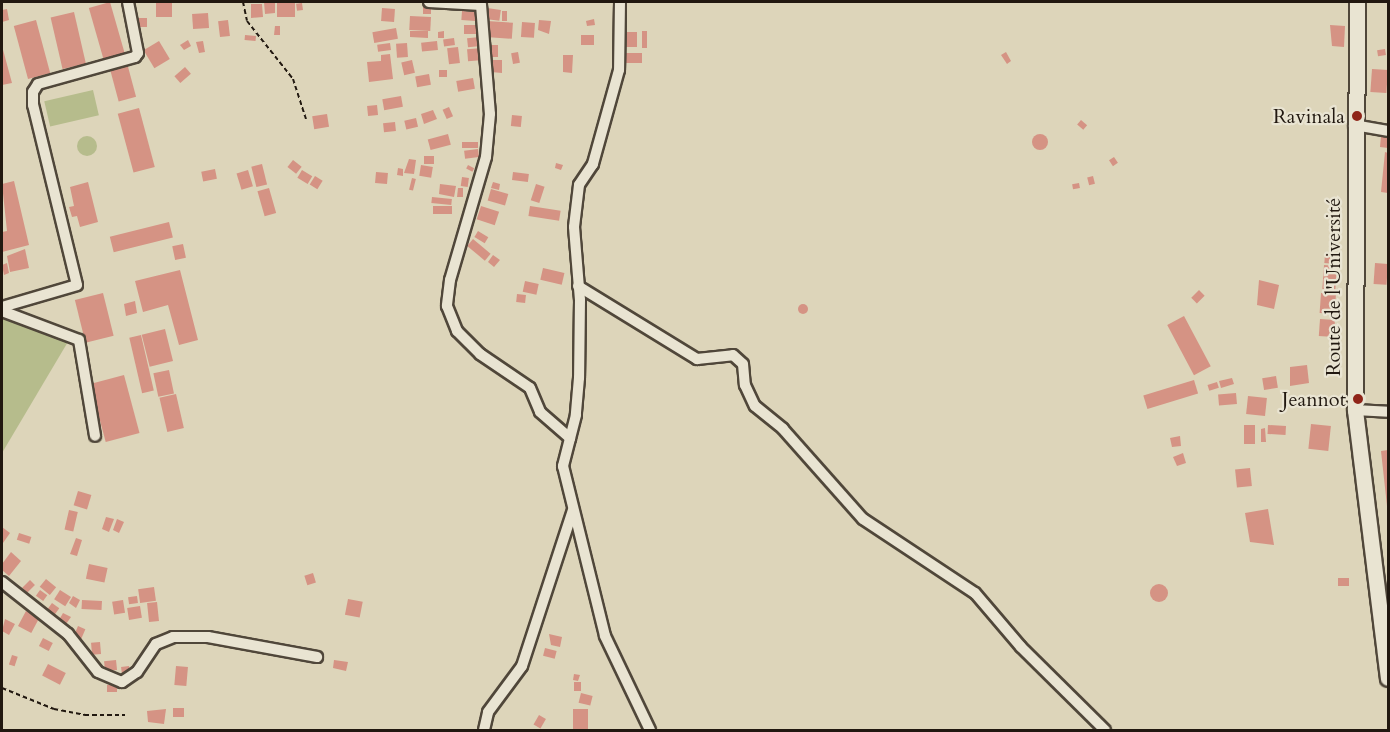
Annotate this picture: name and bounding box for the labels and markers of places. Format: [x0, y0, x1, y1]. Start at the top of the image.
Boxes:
place label: Ravinala [1273, 104, 1345, 128]
marker: Ravinala [1350, 109, 1364, 123]
place label: Jeannot [1282, 387, 1346, 411]
marker: Jeannot [1351, 392, 1365, 406]

